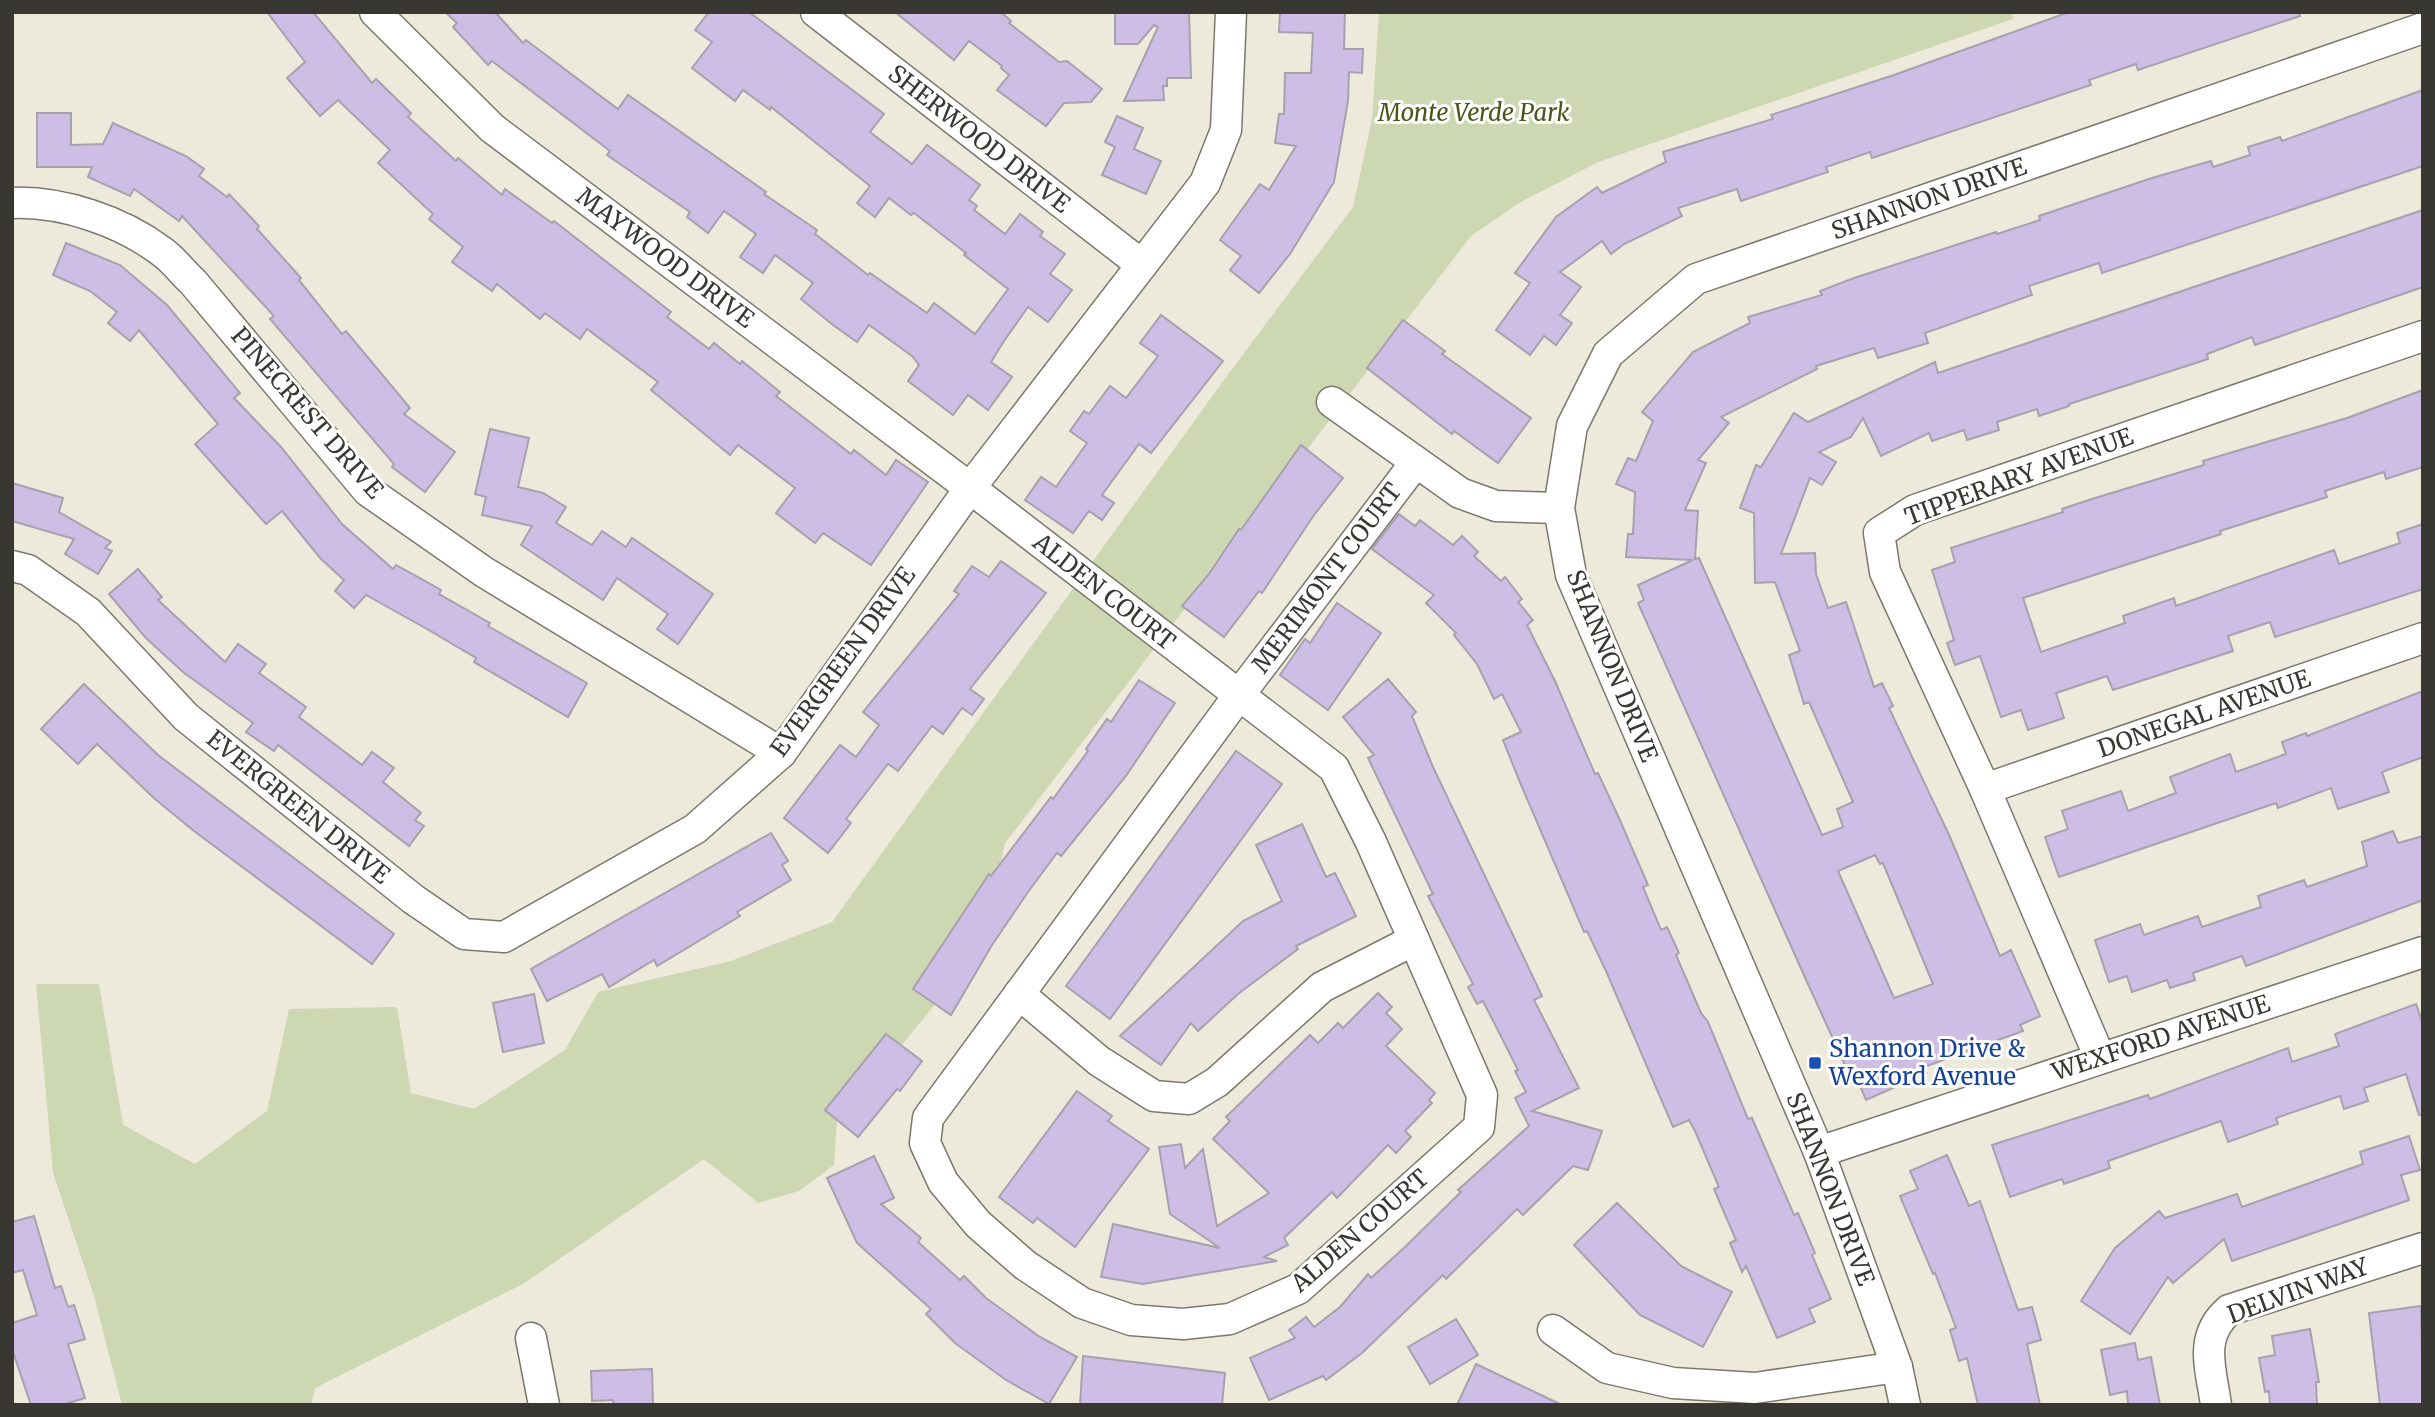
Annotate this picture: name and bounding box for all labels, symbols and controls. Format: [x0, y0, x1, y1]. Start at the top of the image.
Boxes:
street label: SHERWOOD DRIVE [882, 58, 1077, 220]
park label: Monte Verde Park [1377, 97, 1570, 128]
street label: SHANNON DRIVE [1827, 150, 2031, 246]
street label: MAYWOOD DRIVE [570, 181, 761, 335]
street label: PINECREST DRIVE [224, 321, 391, 505]
street label: TIPPERARY AVENUE [1900, 421, 2138, 532]
street label: MERIMONT COURT [1245, 476, 1408, 679]
street label: ALDEN COURT [1026, 526, 1182, 657]
street label: EVERGREEN DRIVE [763, 560, 922, 763]
street label: SHANNON DRIVE [1560, 565, 1665, 767]
street label: DONEGAL AVENUE [2093, 662, 2315, 764]
street label: EVERGREEN DRIVE [200, 723, 397, 891]
street label: WEXFORD AVENUE [2047, 987, 2274, 1088]
place label: Shannon Drive & Wexford Avenue [1828, 1033, 2025, 1092]
marker: Shannon Drive & Wexford Avenue [1807, 1055, 1823, 1071]
street label: SHANNON DRIVE [1779, 1088, 1882, 1290]
street label: ALDEN COURT [1284, 1162, 1435, 1300]
street label: DELVIN WAY [2223, 1250, 2373, 1330]

